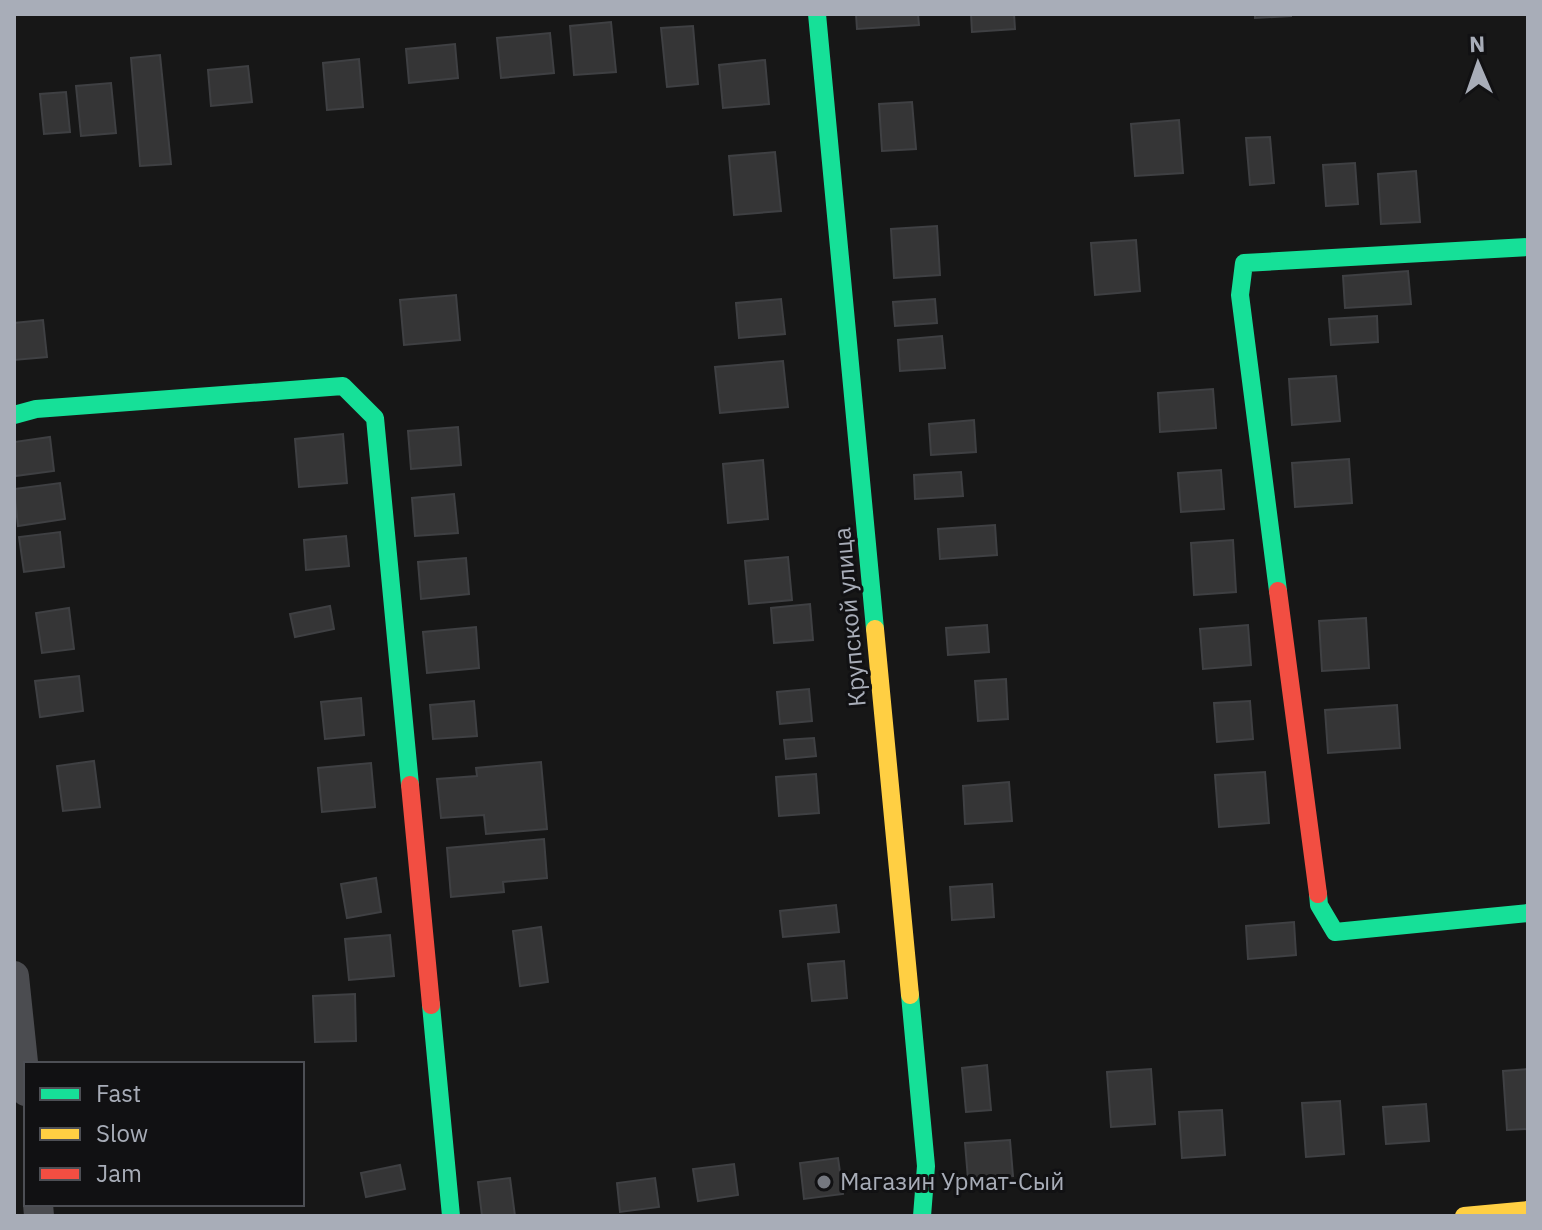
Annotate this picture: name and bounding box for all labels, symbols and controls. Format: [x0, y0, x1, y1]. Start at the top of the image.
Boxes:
north arrow [1438, 24, 1518, 104]
text: N [1469, 29, 1486, 58]
street label: Крупской улица [825, 526, 873, 708]
legend [24, 1062, 304, 1206]
text: Fast [96, 1077, 141, 1109]
text: Slow [96, 1117, 148, 1149]
text: Jam [96, 1157, 142, 1189]
place label: Магазин Урмат-Сый [840, 1165, 1064, 1197]
marker: Магазин Урмат-Сый [815, 1173, 833, 1191]

